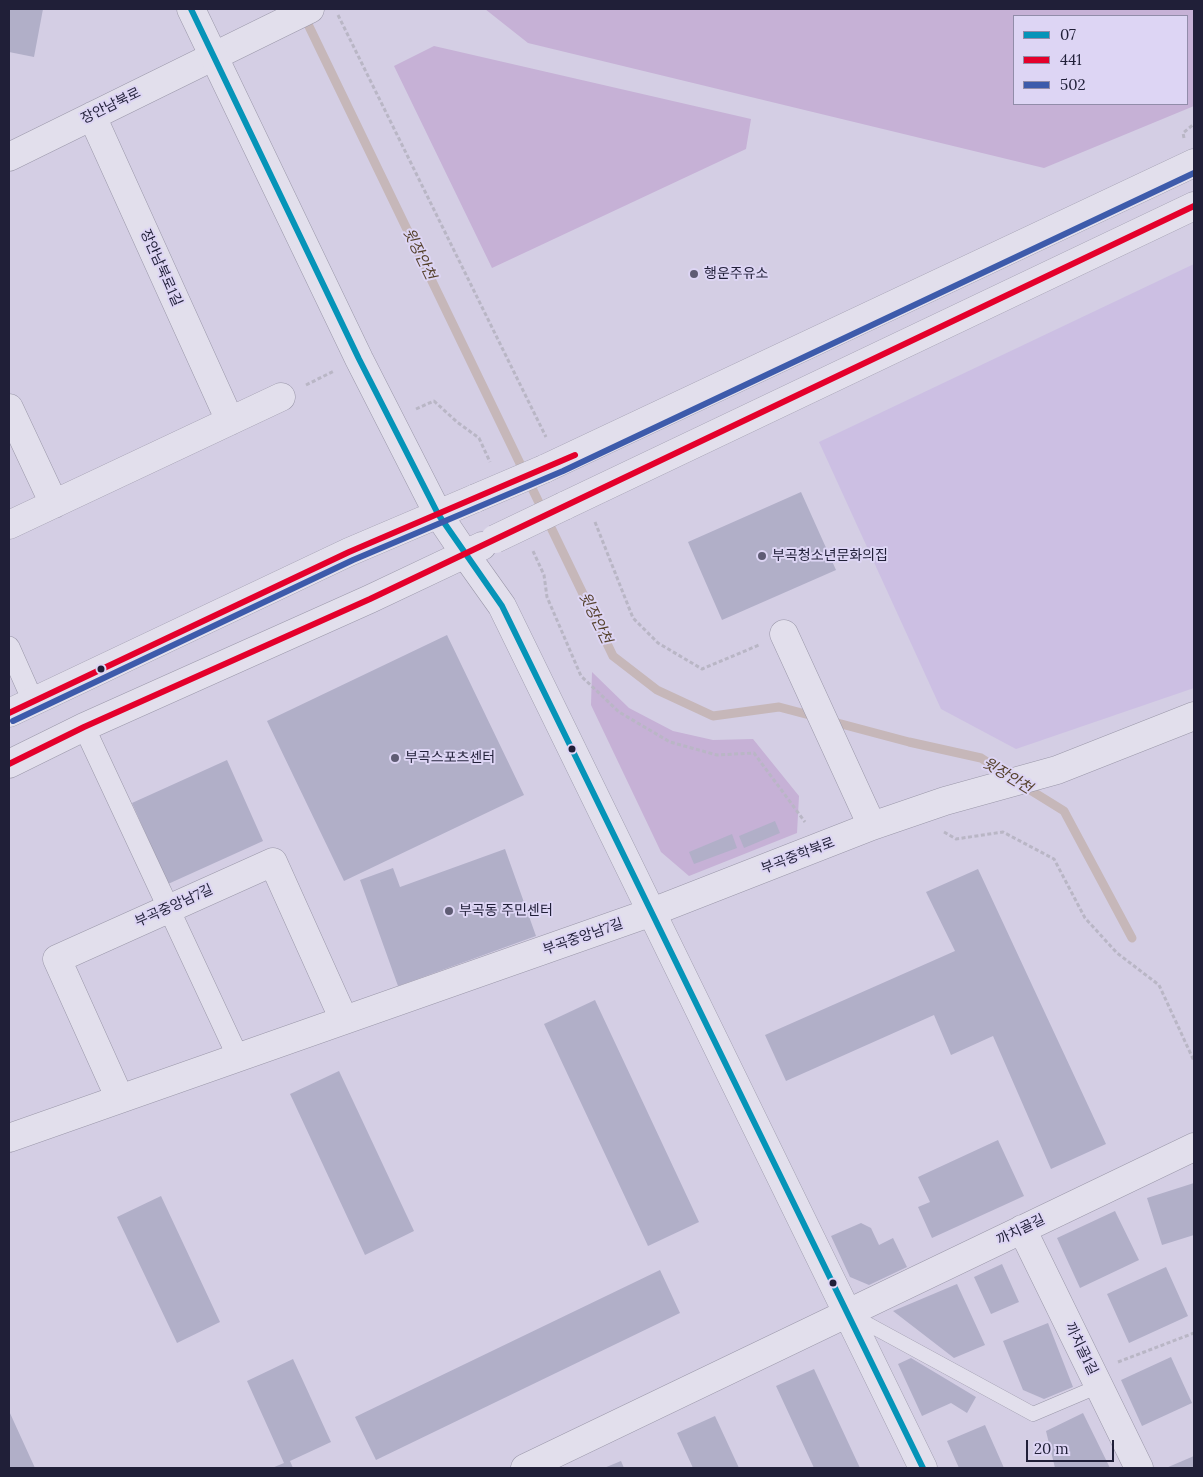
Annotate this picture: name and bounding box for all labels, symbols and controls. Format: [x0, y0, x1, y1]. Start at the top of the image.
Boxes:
legend [1013, 15, 1188, 105]
text: 07 [1060, 25, 1076, 44]
text: 441 [1060, 50, 1082, 69]
text: 502 [1060, 75, 1085, 94]
street label: 장안남북로 [78, 84, 144, 128]
water label: 윗장안천 [399, 225, 439, 283]
street label: 장안남북로1길 [137, 227, 185, 309]
place label: 행운주유소 [704, 266, 768, 282]
marker: 행운주유소 [688, 268, 700, 280]
place label: 부곡청소년문화의집 [772, 548, 888, 564]
marker: 부곡청소년문화의집 [756, 550, 768, 562]
water label: 윗장안천 [575, 589, 615, 647]
unlabelled marker [96, 664, 106, 674]
unlabelled marker [567, 744, 577, 754]
place label: 부곡스포츠센터 [405, 750, 495, 766]
marker: 부곡스포츠센터 [389, 752, 401, 764]
water label: 윗장안천 [979, 754, 1035, 798]
street label: 부곡중학북로 [759, 834, 837, 878]
street label: 부곡중앙남7길 [132, 881, 216, 931]
place label: 부곡동 주민센터 [459, 903, 553, 919]
marker: 부곡동 주민센터 [443, 905, 455, 917]
street label: 부곡중앙남7길 [541, 915, 625, 959]
street label: 까치골길 [994, 1211, 1048, 1249]
unlabelled marker [828, 1278, 838, 1288]
street label: 까치골1길 [1061, 1320, 1101, 1378]
scale bar [1028, 1430, 1116, 1462]
text: 20 m [1034, 1439, 1069, 1458]

